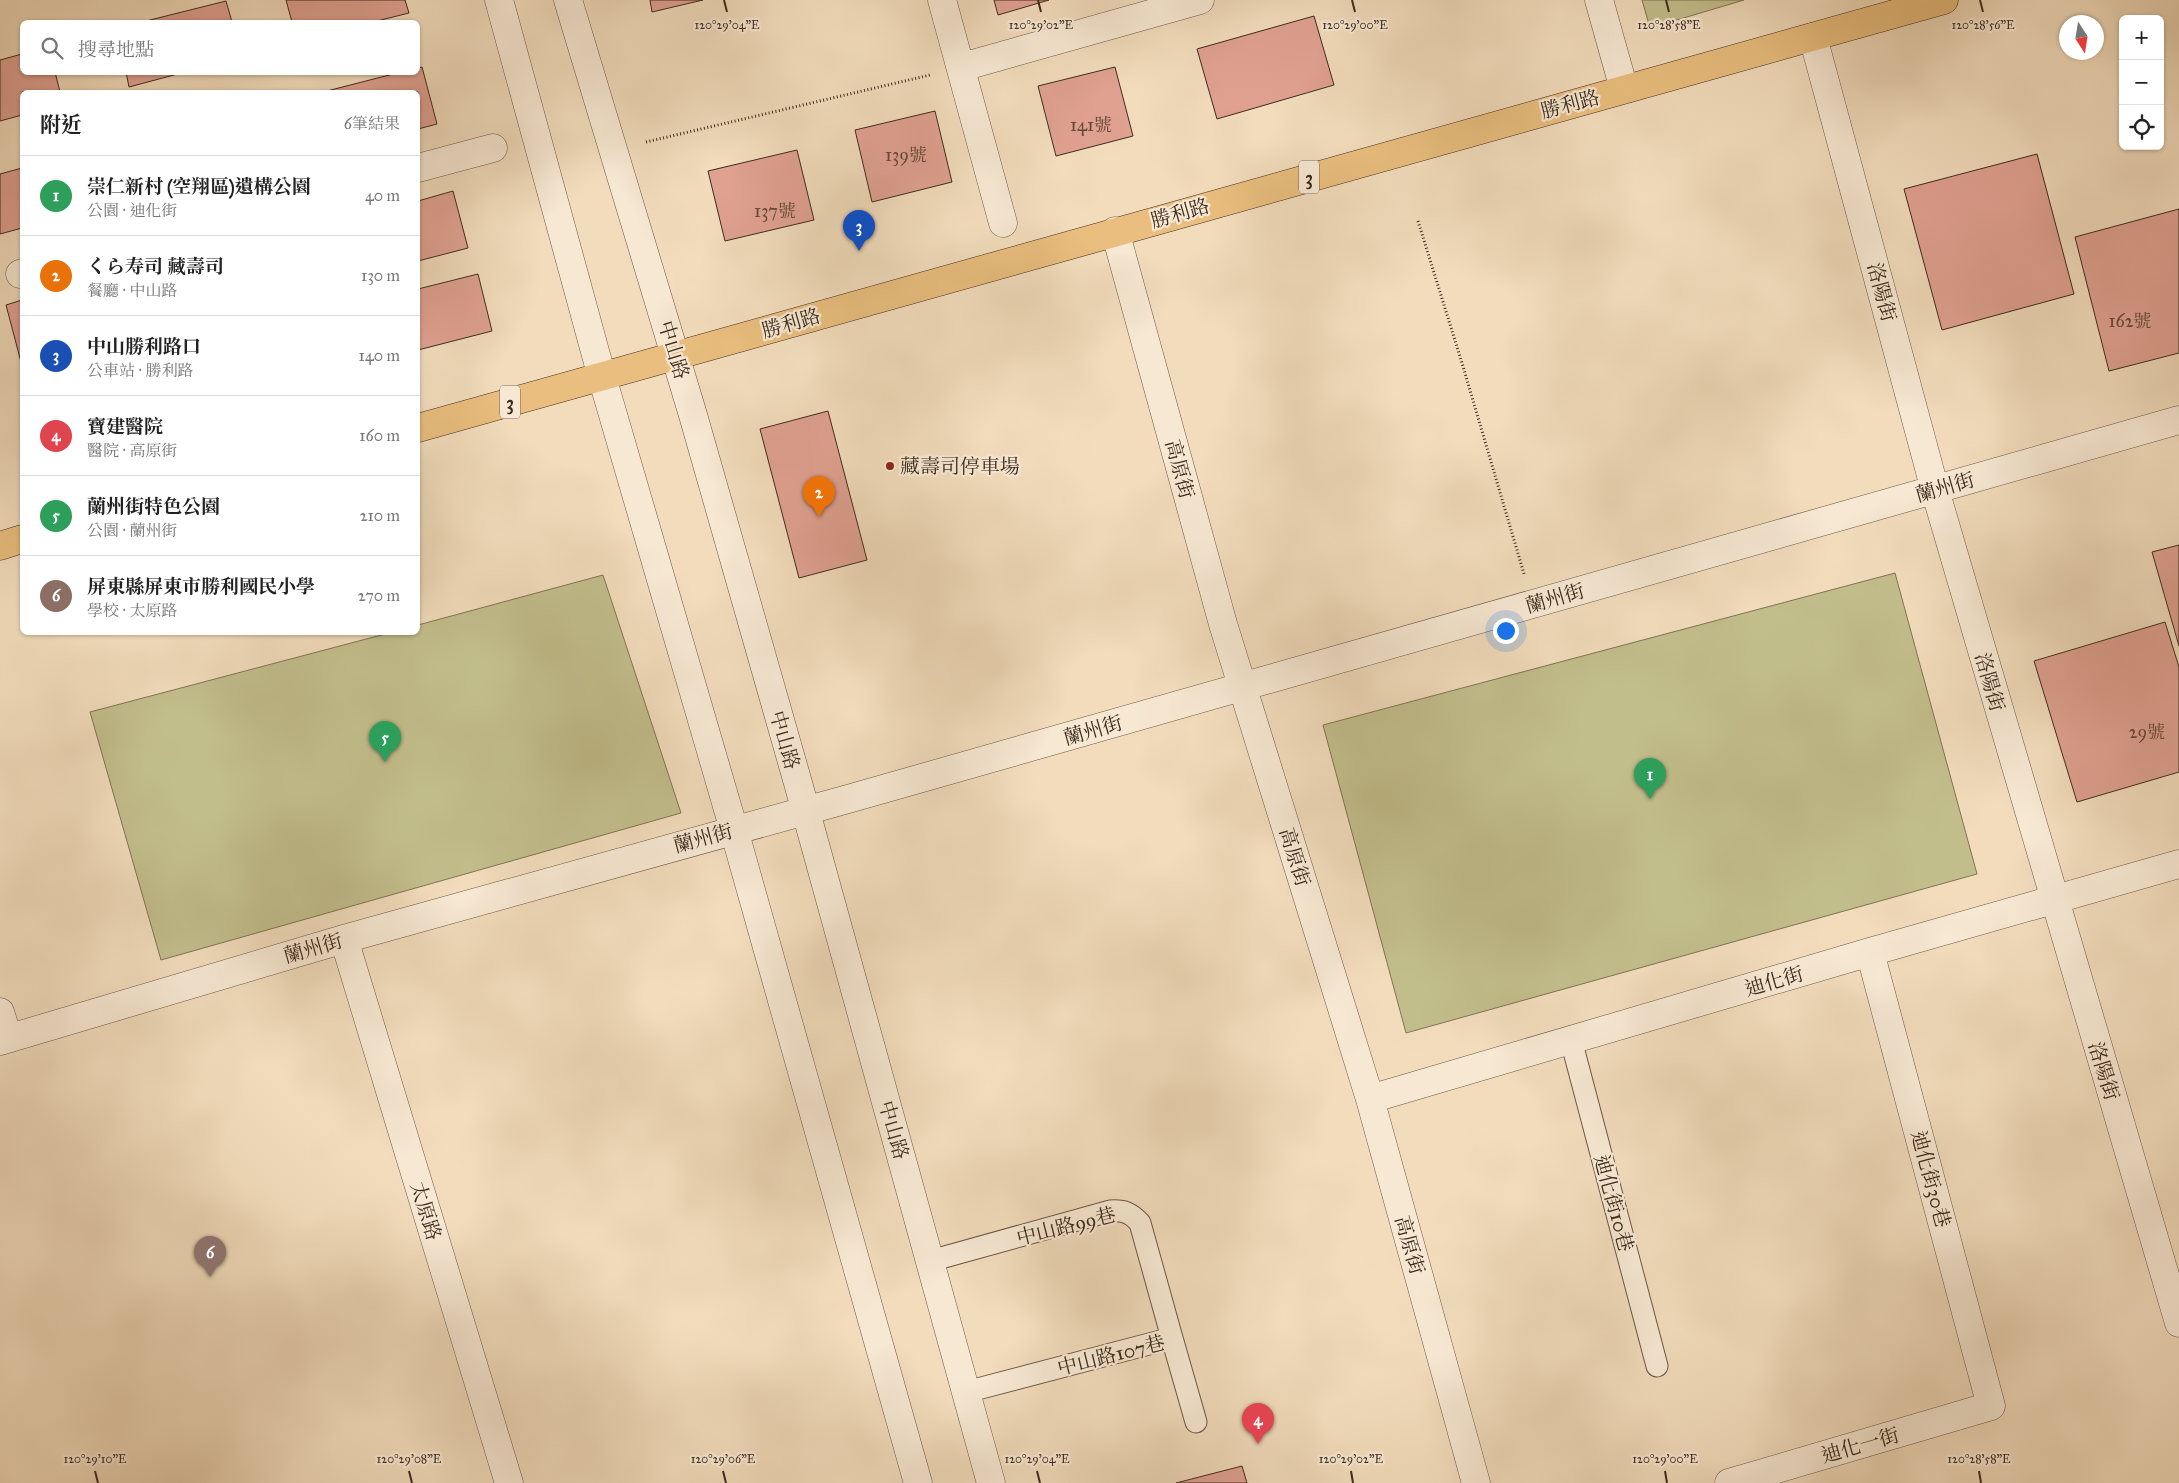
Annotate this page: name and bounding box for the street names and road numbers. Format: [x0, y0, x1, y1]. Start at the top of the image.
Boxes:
street label: 勝利路 [1538, 85, 1602, 123]
road number: 3 [1299, 160, 1319, 193]
street label: 勝利路 [1148, 193, 1212, 233]
street label: 洛陽街 [1863, 260, 1901, 324]
street label: 勝利路 [759, 303, 823, 343]
street label: 中山路 [654, 318, 694, 382]
road number: 3 [500, 386, 520, 418]
street label: 高原街 [1161, 437, 1199, 501]
street label: 蘭州街 [1913, 467, 1977, 507]
street label: 蘭州街 [1523, 578, 1587, 618]
street label: 洛陽街 [1970, 650, 2010, 714]
street label: 中山路 [765, 708, 805, 772]
street label: 蘭州街 [1061, 710, 1125, 750]
street label: 蘭州街 [671, 819, 735, 857]
street label: 高原街 [1275, 825, 1315, 889]
street label: 蘭州街 [281, 928, 345, 968]
street label: 迪化街 [1742, 961, 1806, 1001]
street label: 洛陽街 [2084, 1039, 2124, 1103]
street label: 中山路 [874, 1098, 914, 1162]
street label: 迪化街30巷 [1907, 1128, 1955, 1230]
street label: 迪化街10巷 [1590, 1152, 1638, 1254]
street label: 太原路 [406, 1179, 446, 1243]
street label: 中山路99巷 [1014, 1202, 1118, 1250]
street label: 高原街 [1390, 1213, 1430, 1277]
street label: 中山路107巷 [1055, 1330, 1167, 1380]
street label: 迪化一街 [1818, 1422, 1902, 1468]

